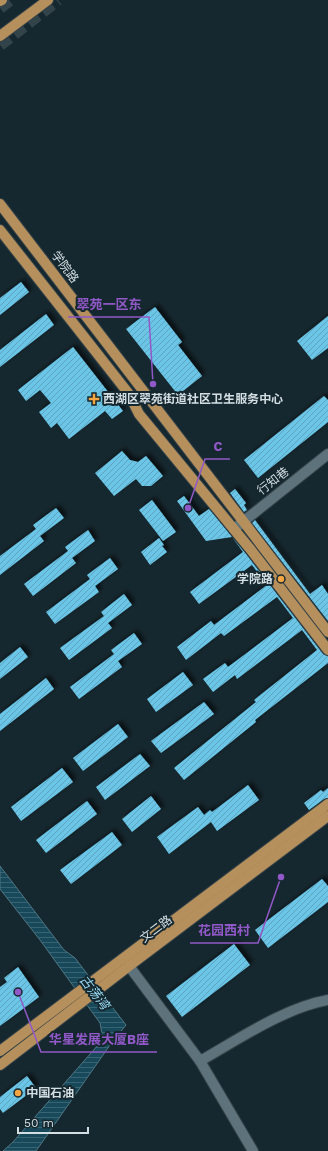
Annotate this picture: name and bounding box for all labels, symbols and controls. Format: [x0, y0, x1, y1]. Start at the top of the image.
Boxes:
street label: 学院路 [49, 248, 81, 286]
callout: 翠苑一区东 [68, 292, 149, 317]
text: 翠苑一区东 [76, 297, 142, 312]
place label: 西湖区翠苑街道社区卫生服务中心 [103, 392, 283, 406]
marker: 西湖区翠苑街道社区卫生服务中心 [88, 393, 100, 405]
callout: C [205, 434, 230, 459]
text: C [214, 439, 223, 454]
street label: 行知巷 [255, 464, 291, 498]
place label: 学院路 [237, 572, 273, 586]
marker: 学院路 [276, 574, 286, 584]
street label: 文二路 [137, 913, 175, 945]
callout: 花园西村 [190, 918, 258, 943]
text: 花园西村 [198, 923, 250, 938]
water label: 古荡湾 [77, 972, 114, 1014]
callout: 华星发展大厦B座 [41, 1027, 157, 1052]
text: 华星发展大厦B座 [49, 1032, 149, 1047]
place label: 中国石油 [26, 1086, 74, 1100]
marker: 中国石油 [13, 1088, 23, 1098]
scale bar [18, 1109, 88, 1135]
text: 50 m [24, 1116, 54, 1130]

